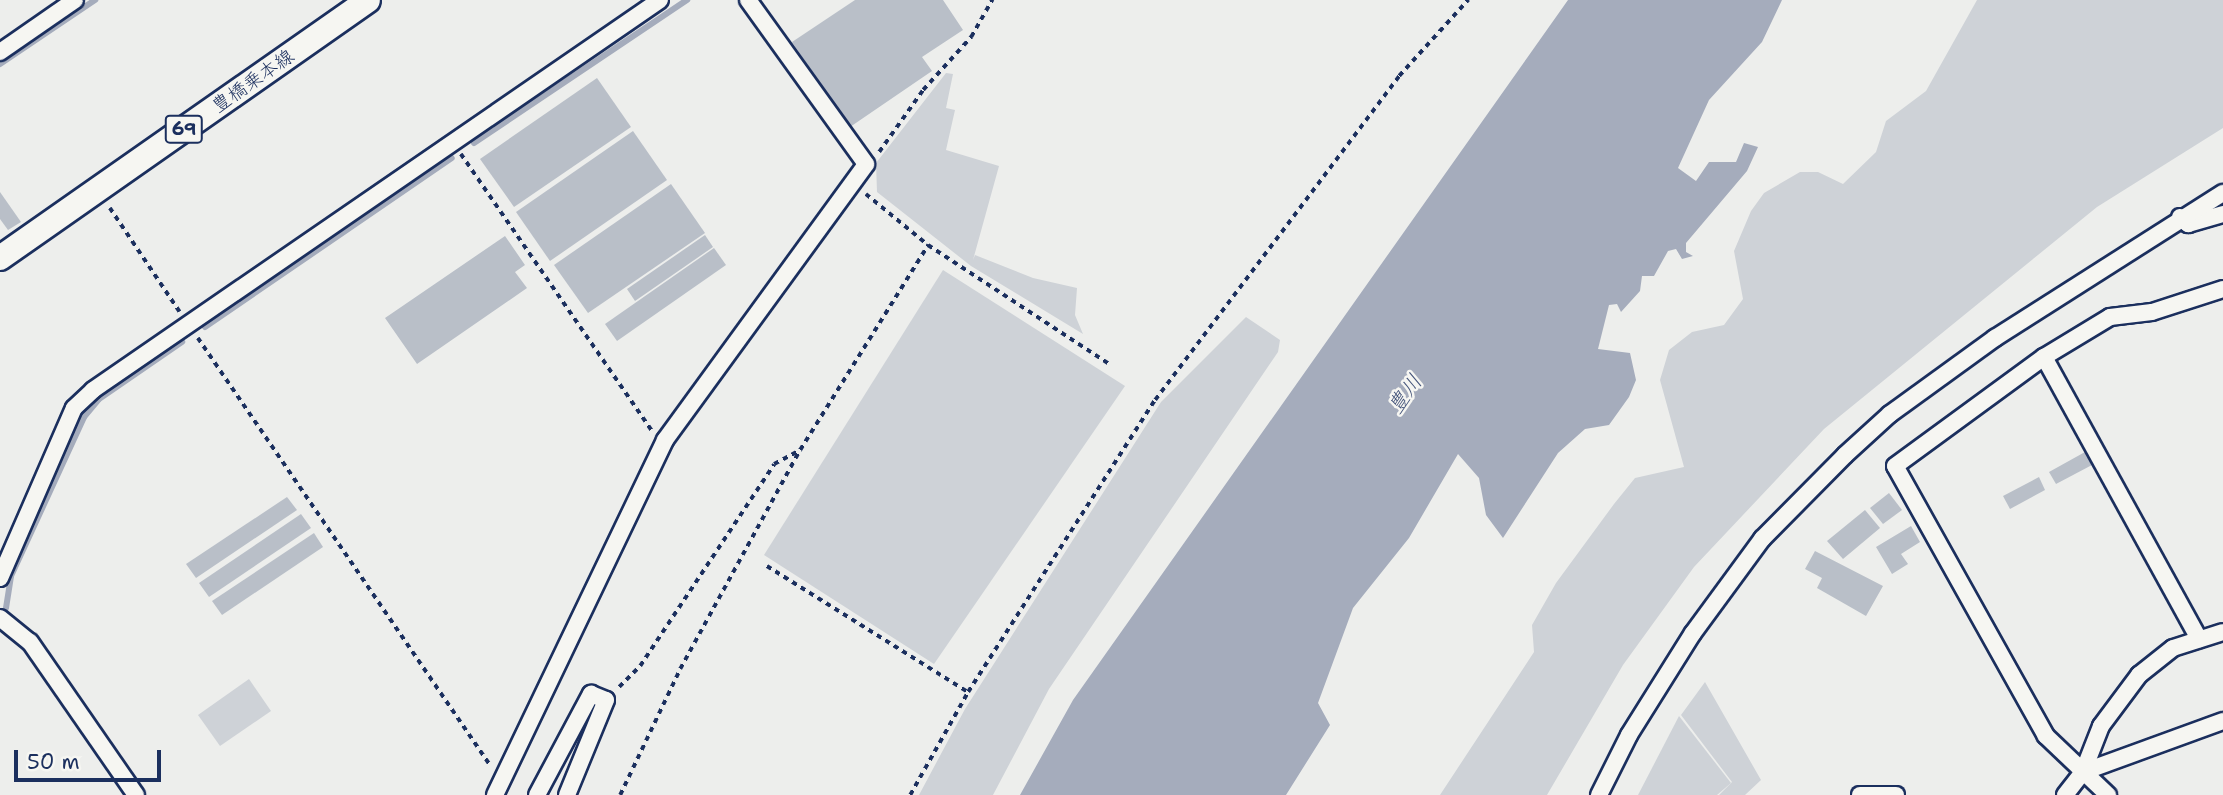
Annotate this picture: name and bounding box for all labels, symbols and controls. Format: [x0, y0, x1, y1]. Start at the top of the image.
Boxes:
street label: 豊橋乗本線 [208, 44, 298, 118]
road number: 69 [165, 114, 203, 144]
water label: 豊川 [1382, 370, 1428, 418]
scale bar [18, 736, 164, 780]
text: 50 m [27, 748, 80, 776]

